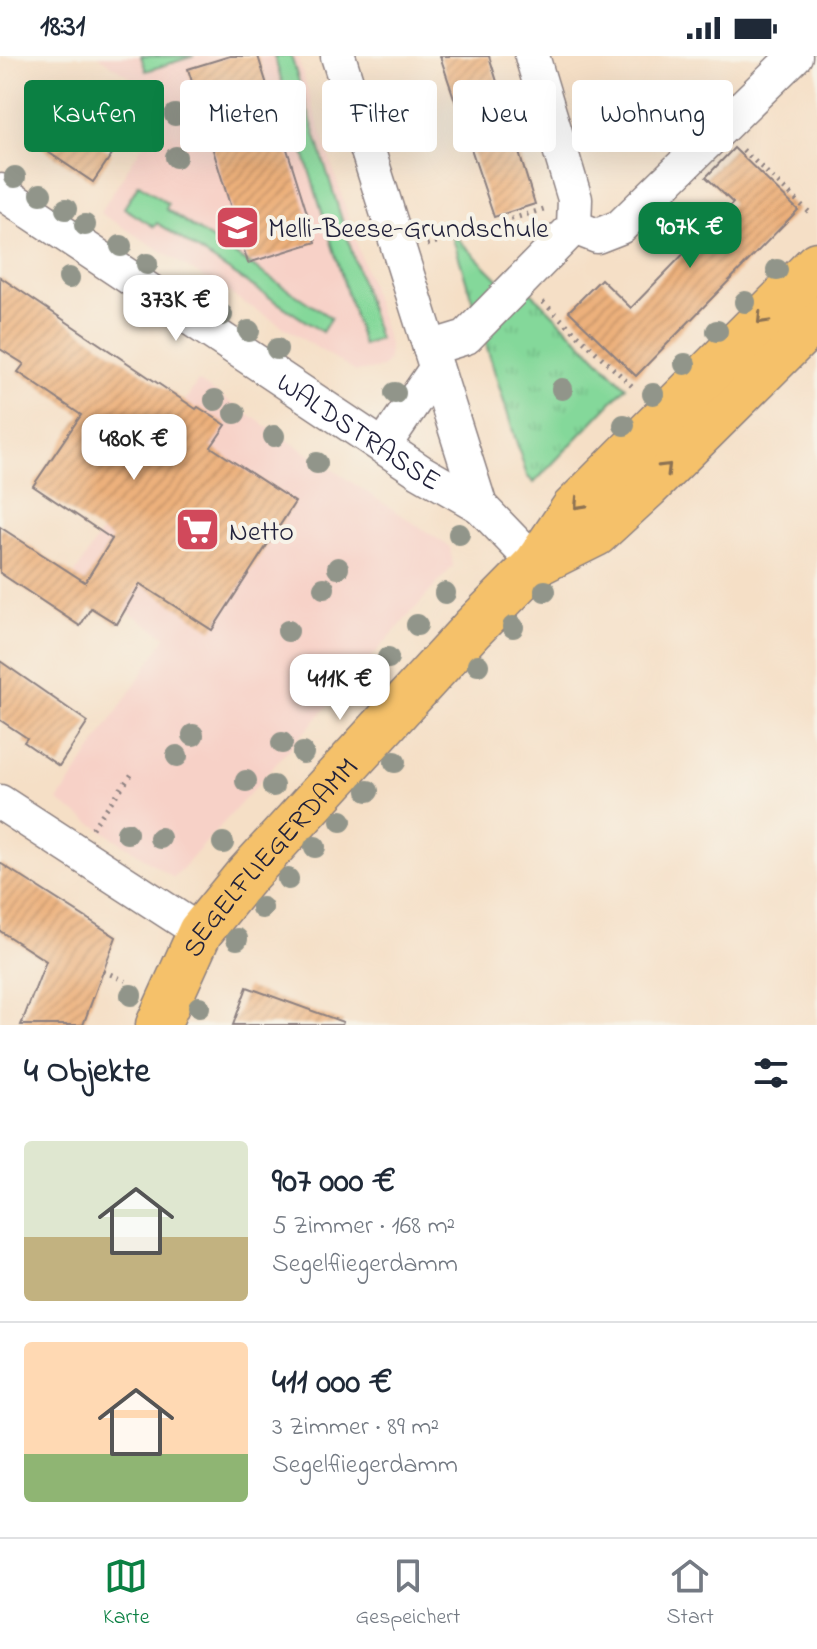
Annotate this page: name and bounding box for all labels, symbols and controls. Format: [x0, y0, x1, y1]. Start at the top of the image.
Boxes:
text: 18:31 [40, 6, 85, 50]
chip: Kaufen [24, 80, 164, 152]
chip: Mieten [180, 80, 306, 152]
chip: Filter [322, 80, 437, 152]
chip: Neu [453, 80, 556, 152]
chip: Wohnung [572, 80, 733, 152]
pin: 907K € [625, 202, 755, 270]
school or university icon: Melli-Beese-Grundschule [213, 203, 261, 251]
text: 907K € [656, 209, 724, 247]
place label: Melli-Beese-Grundschule [268, 210, 549, 251]
pin: 373K € [111, 275, 241, 343]
text: 373K € [141, 282, 211, 320]
one-way arrow [757, 310, 772, 324]
street label: WALDSTRASSE [267, 364, 447, 503]
pin: 480K € [69, 414, 199, 482]
text: 480K € [100, 421, 168, 459]
one-way arrow [656, 463, 671, 478]
one-way arrow [574, 495, 589, 509]
supermarket icon: Netto [174, 506, 222, 554]
place label: Netto [229, 513, 294, 554]
pin: 411K € [275, 654, 405, 722]
text: 411K € [308, 661, 372, 699]
street label: SEGELFLIEGERDAMM [174, 749, 369, 965]
text: 4 Objekte [24, 1048, 150, 1098]
icon: filters [749, 1051, 793, 1095]
text: 907 000 € [272, 1158, 396, 1208]
icon: home [88, 1173, 184, 1269]
text: 5 Zimmer · 168 m² [272, 1208, 455, 1246]
text: Segelfliegerdamm [272, 1246, 458, 1284]
text: 411 000 € [272, 1359, 392, 1409]
icon: home [88, 1374, 184, 1470]
text: 3 Zimmer · 89 m² [272, 1409, 439, 1447]
text: Segelfliegerdamm [272, 1447, 458, 1485]
tab: Karte [103, 1554, 150, 1634]
tab: Gespeichert [356, 1554, 460, 1634]
tab: Start [666, 1554, 714, 1634]

